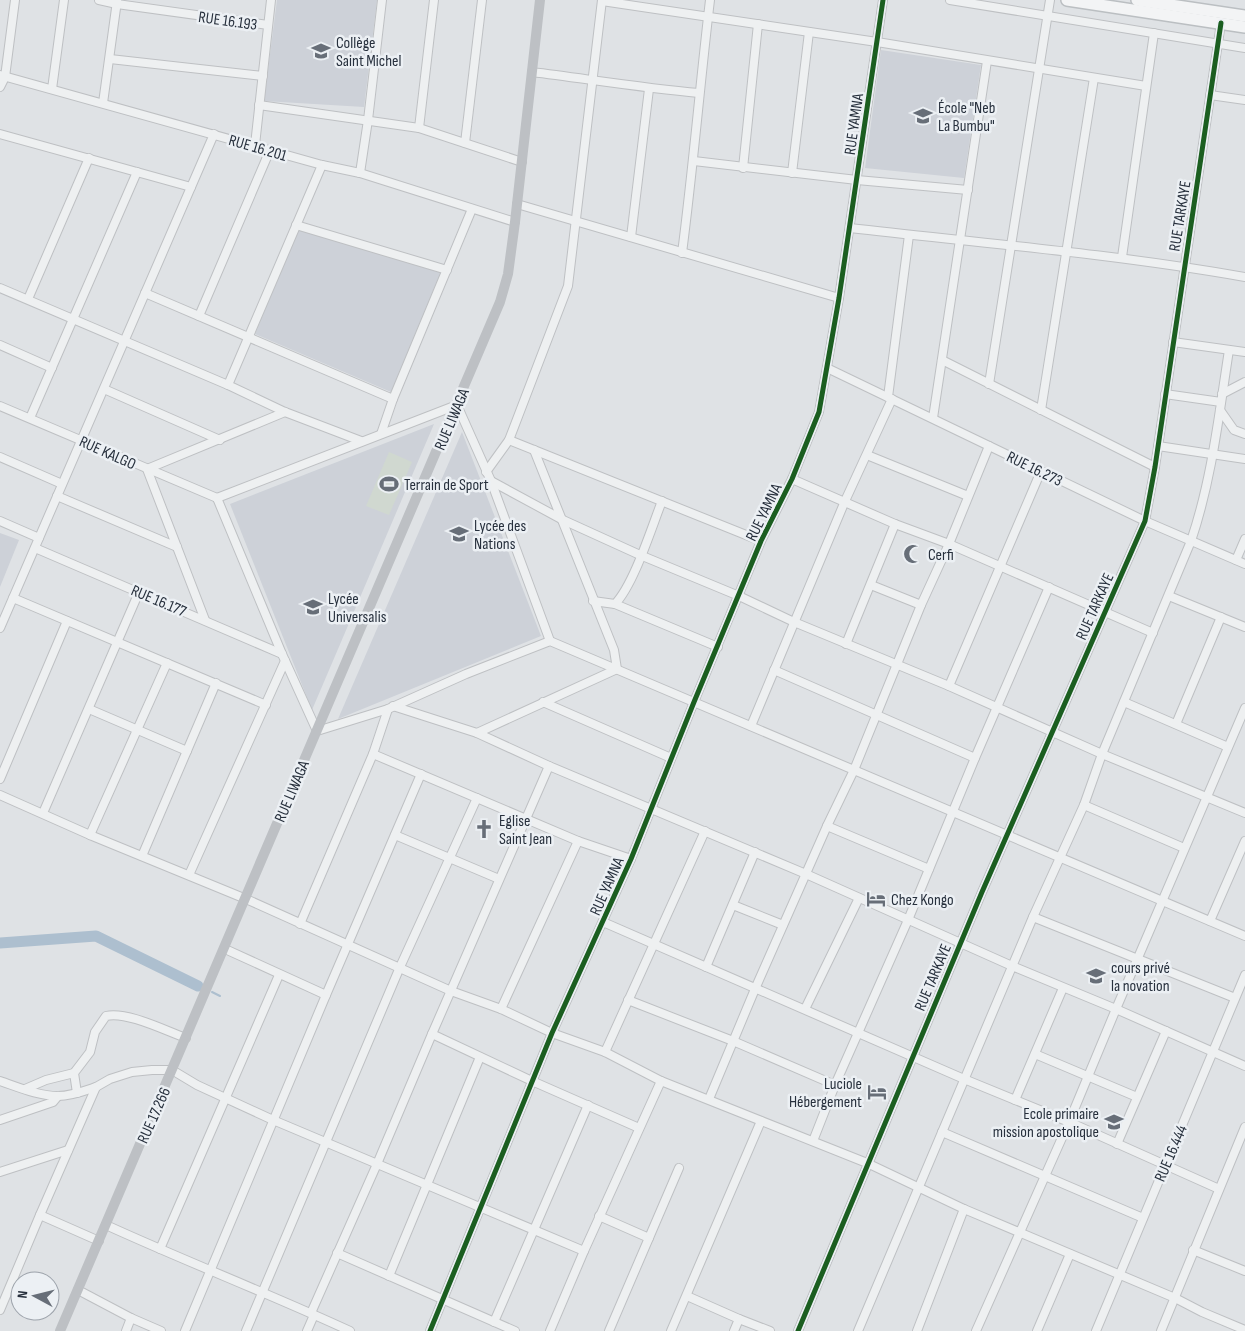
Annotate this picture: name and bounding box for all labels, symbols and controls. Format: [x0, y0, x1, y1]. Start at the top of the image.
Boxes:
street label: RUE 16.193 [197, 8, 258, 35]
place label: Collège Saint Michel [336, 34, 402, 71]
school or university icon: Collège Saint Michel [310, 40, 332, 62]
street label: RUE YAMNA [841, 92, 868, 156]
place label: École "Neb La Bumbu" [938, 99, 995, 136]
school or university icon: École "Neb La Bumbu" [912, 105, 934, 127]
street label: RUE 16.201 [226, 131, 289, 166]
street label: RUE TARKAYE [1166, 180, 1195, 253]
street label: RUE LIWAGA [431, 386, 474, 453]
street label: RUE KALGO [76, 432, 139, 474]
street label: RUE 16.273 [1003, 448, 1065, 491]
sports icon: Terrain de Sport [378, 473, 400, 495]
place label: Terrain de Sport [404, 476, 489, 495]
street label: RUE YAMNA [742, 481, 786, 545]
place label: Lycée des Nations [474, 517, 526, 554]
school or university icon: Lycée des Nations [448, 523, 470, 545]
mosque icon: Cerfi [902, 543, 924, 565]
place label: Cerfi [928, 546, 954, 565]
street label: RUE TARKAYE [1072, 570, 1119, 643]
street label: RUE 16.177 [128, 581, 189, 622]
place label: Lycée Universalis [328, 590, 387, 627]
school or university icon: Lycée Universalis [302, 596, 324, 618]
street label: RUE LIWAGA [271, 758, 314, 825]
place label: Eglise Saint Jean [499, 812, 552, 849]
church icon: Eglise Saint Jean [473, 818, 495, 840]
street label: RUE YAMNA [586, 854, 629, 919]
hotel icon: Chez Kongo [865, 888, 887, 910]
place label: Chez Kongo [891, 891, 954, 910]
street label: RUE TARKAYE [911, 941, 956, 1014]
place label: cours privé la novation [1111, 959, 1170, 996]
school or university icon: cours privé la novation [1085, 965, 1107, 987]
place label: Luciole Hébergement [789, 1075, 862, 1112]
hotel icon: Luciole Hébergement [866, 1081, 888, 1103]
street label: RUE 17.266 [134, 1085, 175, 1146]
place label: Ecole primaire mission apostolique [993, 1105, 1099, 1142]
school or university icon: Ecole primaire mission apostolique [1103, 1111, 1125, 1133]
street label: RUE 16.444 [1151, 1122, 1192, 1185]
north arrow [10, 1271, 60, 1321]
text: N [14, 1290, 31, 1299]

